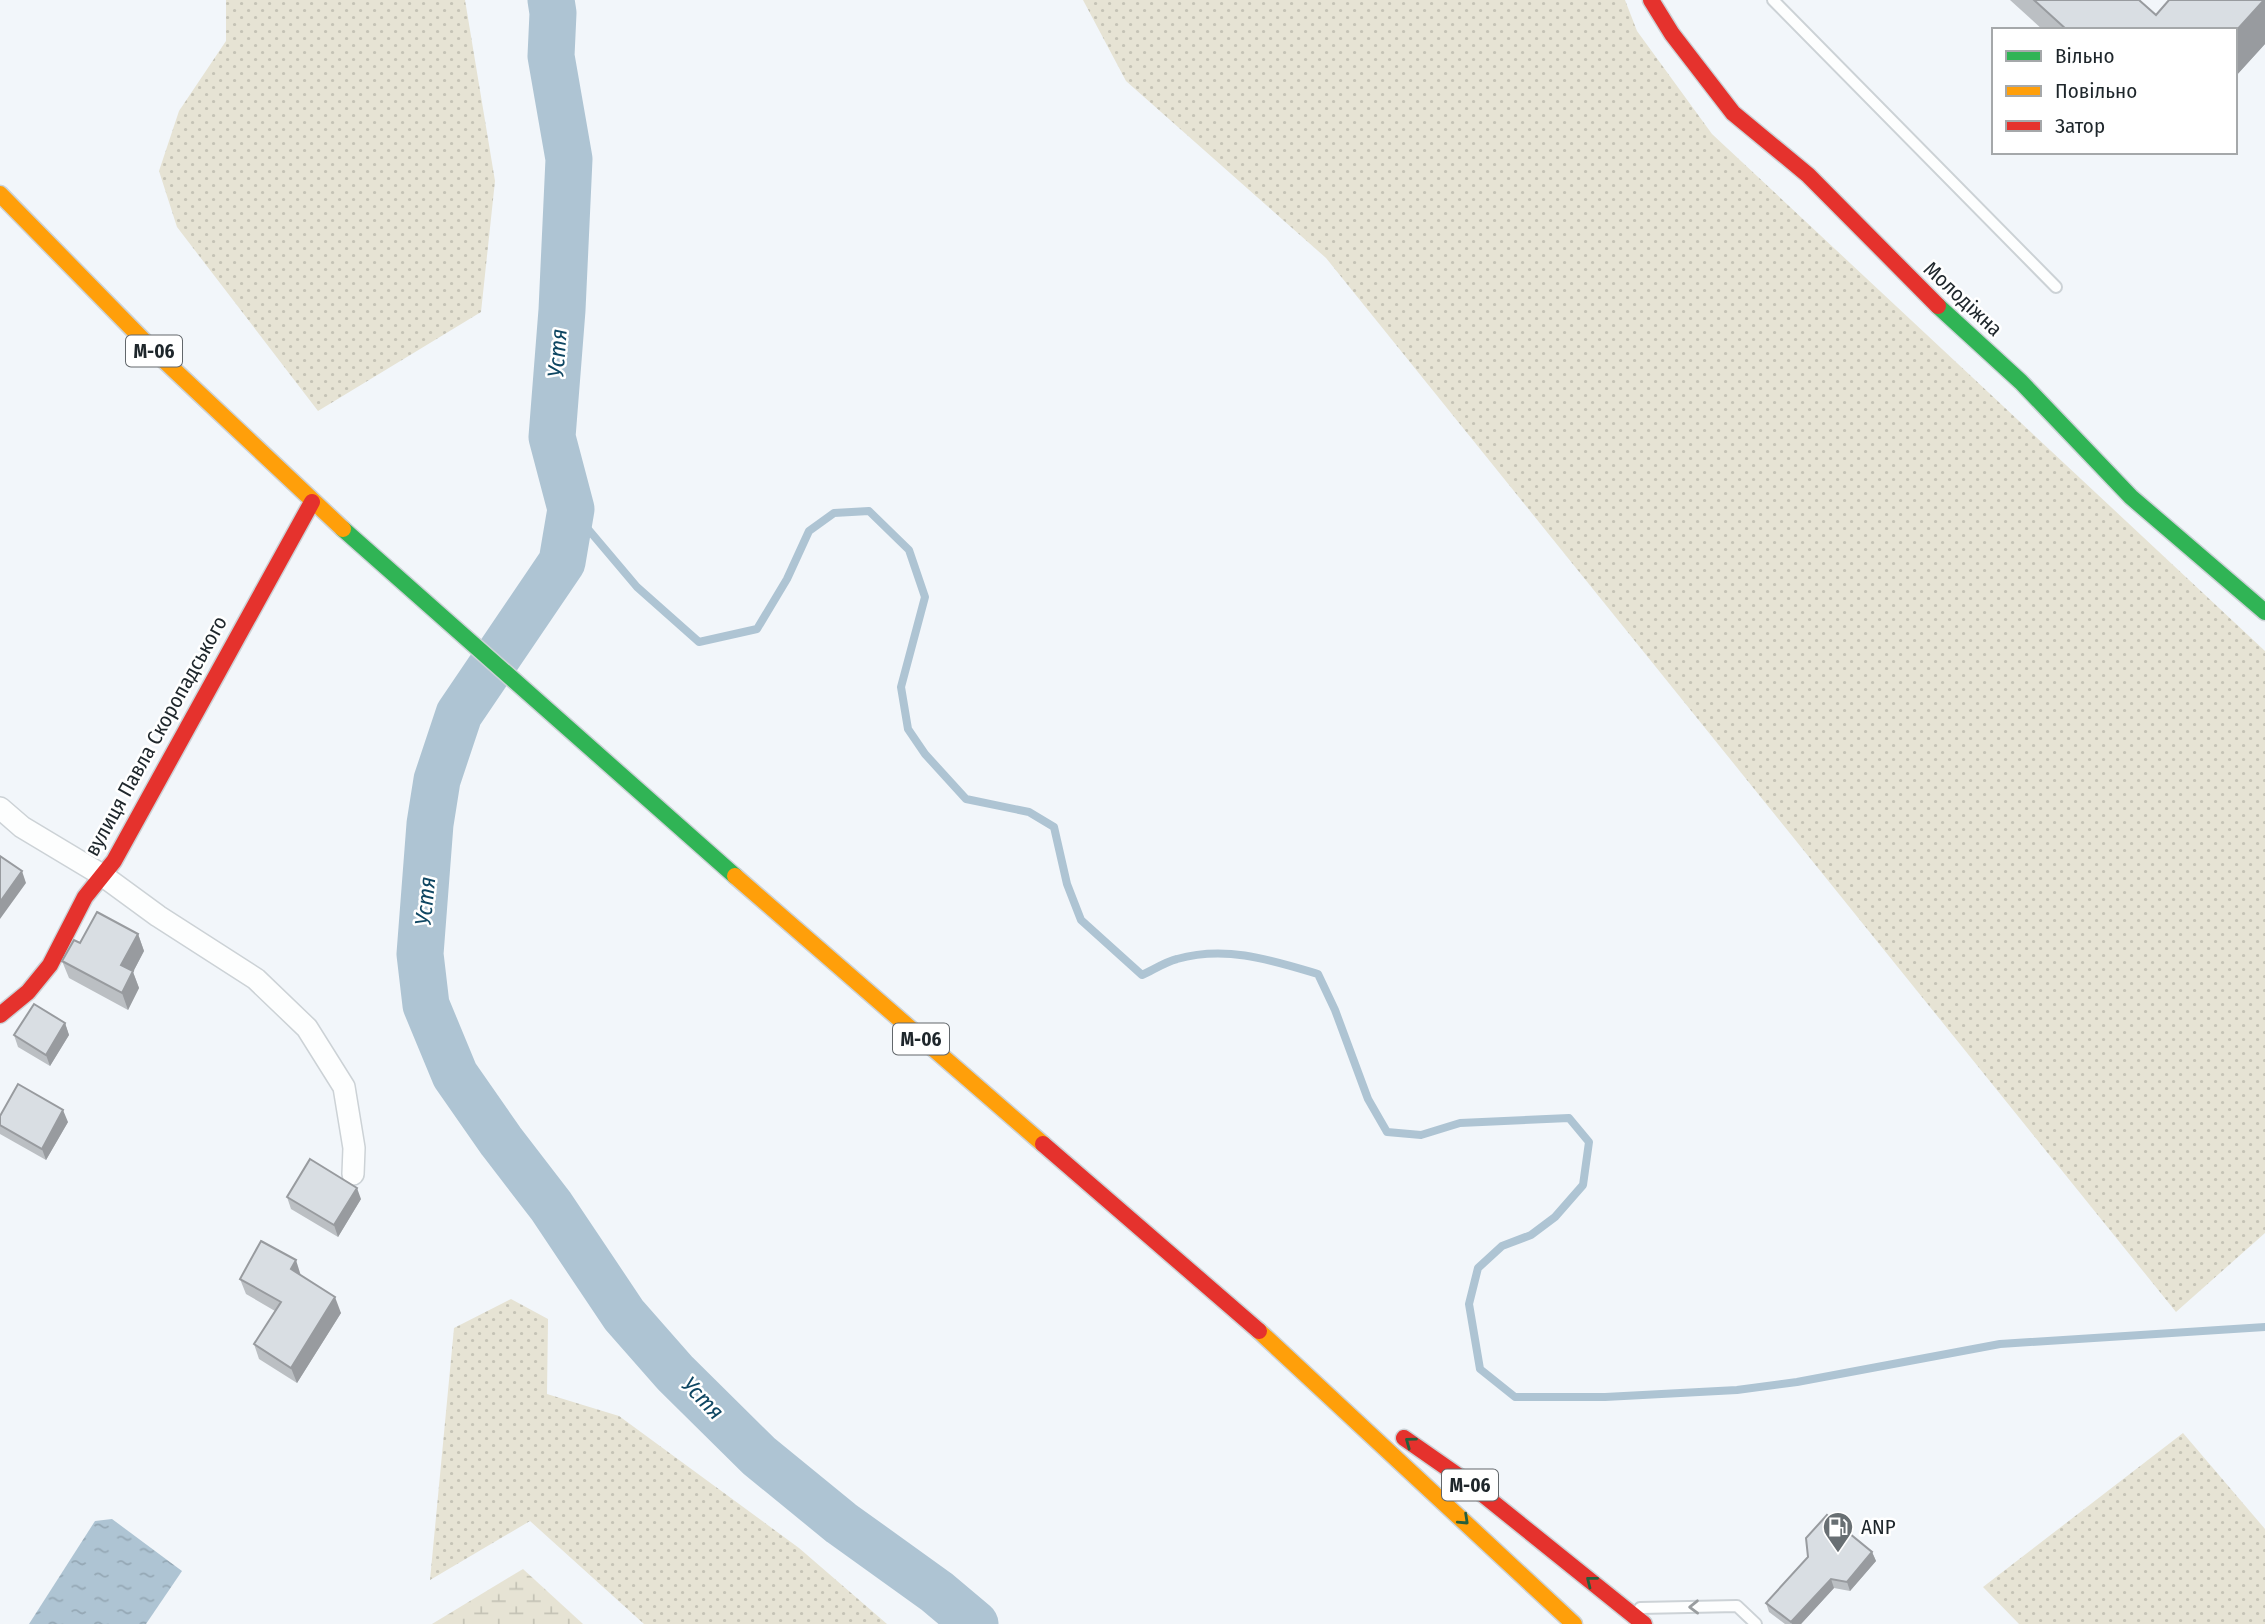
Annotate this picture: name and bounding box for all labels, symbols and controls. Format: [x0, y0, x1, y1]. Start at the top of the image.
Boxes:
legend [1992, 28, 2237, 154]
text: Вільно [2055, 43, 2115, 69]
text: Повільно [2055, 78, 2137, 104]
text: Затор [2055, 113, 2105, 139]
street label: Молодіжна [1918, 256, 2008, 342]
water label: Устя [541, 328, 573, 378]
road number: М-06 [126, 336, 182, 366]
street label: вулиця Павла Скоропадського [79, 611, 233, 861]
water label: Устя [409, 875, 441, 927]
road number: М-06 [893, 1023, 949, 1054]
water label: Устя [676, 1371, 730, 1425]
one-way arrow [1405, 1438, 1418, 1450]
road number: М-06 [1442, 1470, 1498, 1500]
fuel station icon: ANP [1821, 1510, 1855, 1554]
one-way arrow [1456, 1512, 1469, 1525]
place label: ANP [1861, 1514, 1896, 1540]
one-way arrow [1586, 1576, 1599, 1589]
one-way arrow [1689, 1599, 1699, 1615]

